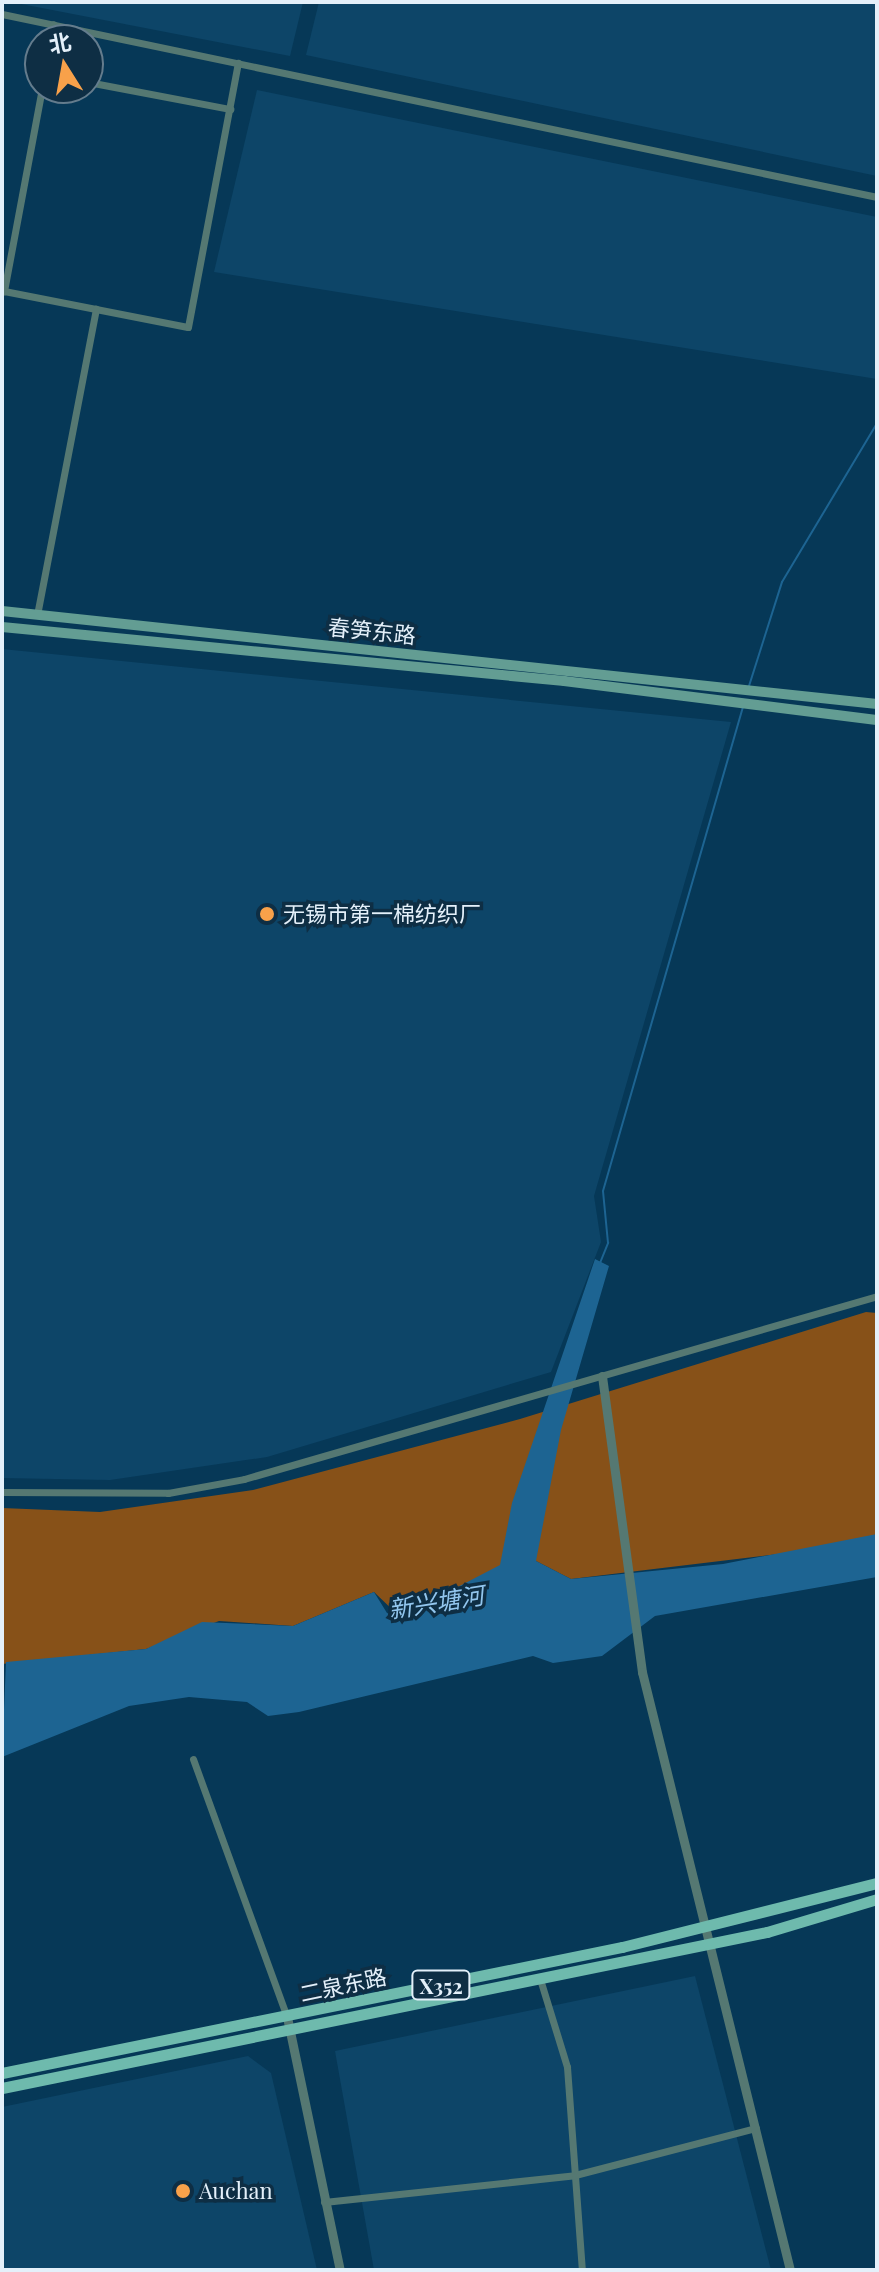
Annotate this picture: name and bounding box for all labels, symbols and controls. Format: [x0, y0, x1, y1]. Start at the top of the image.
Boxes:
north arrow [24, 24, 104, 104]
text: 北 [46, 26, 73, 59]
street label: 春笋东路 [327, 613, 417, 649]
place label: 无锡市第一棉纺织厂 [283, 901, 481, 927]
marker: 无锡市第一棉纺织厂 [258, 905, 276, 923]
water label: 新兴塘河 [386, 1580, 486, 1624]
street label: 二泉东路 [297, 1963, 389, 2007]
road number: X352 [411, 1969, 471, 2001]
place label: Auchan [199, 2178, 273, 2204]
marker: Auchan [174, 2182, 192, 2200]

